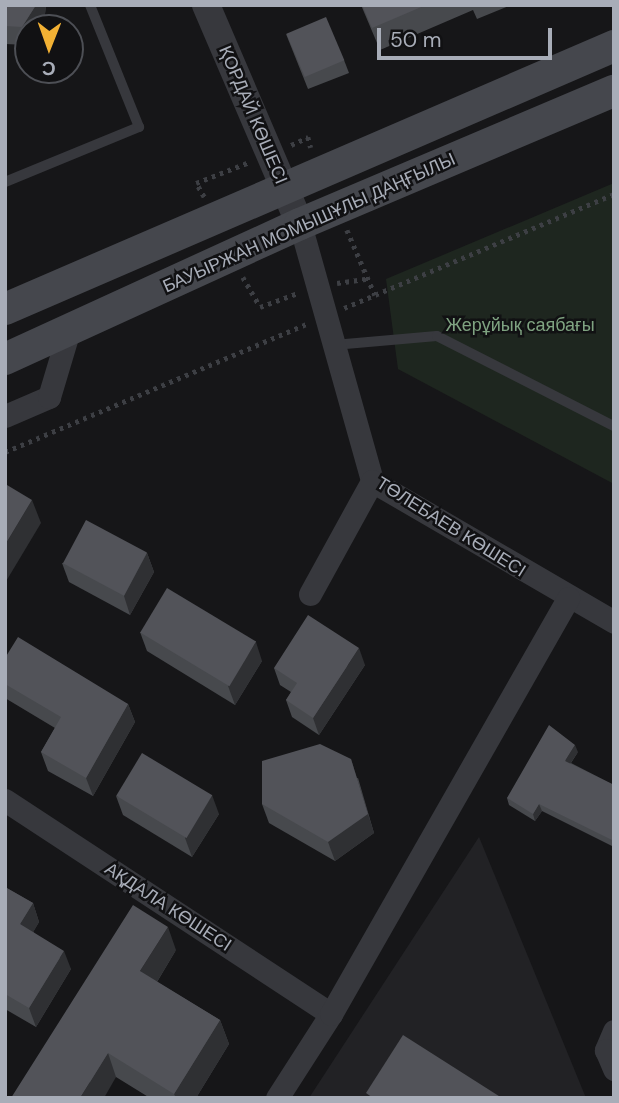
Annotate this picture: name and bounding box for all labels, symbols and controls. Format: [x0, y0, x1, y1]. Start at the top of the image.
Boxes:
north arrow [14, 14, 84, 84]
scale bar [381, 14, 556, 58]
text: 50 m [390, 26, 441, 54]
street label: ҚОРДАЙ КӨШЕСІ [214, 43, 292, 187]
text: С [42, 56, 56, 81]
street label: БАУЫРЖАН МОМЫШҰЛЫ ДАҢҒЫЛЫ [159, 149, 459, 297]
park label: Жерұйық саябағы [445, 314, 595, 336]
street label: ТӨЛЕБАЕВ КӨШЕСІ [372, 472, 530, 582]
street label: АҚДАЛА КӨШЕСІ [101, 858, 235, 956]

